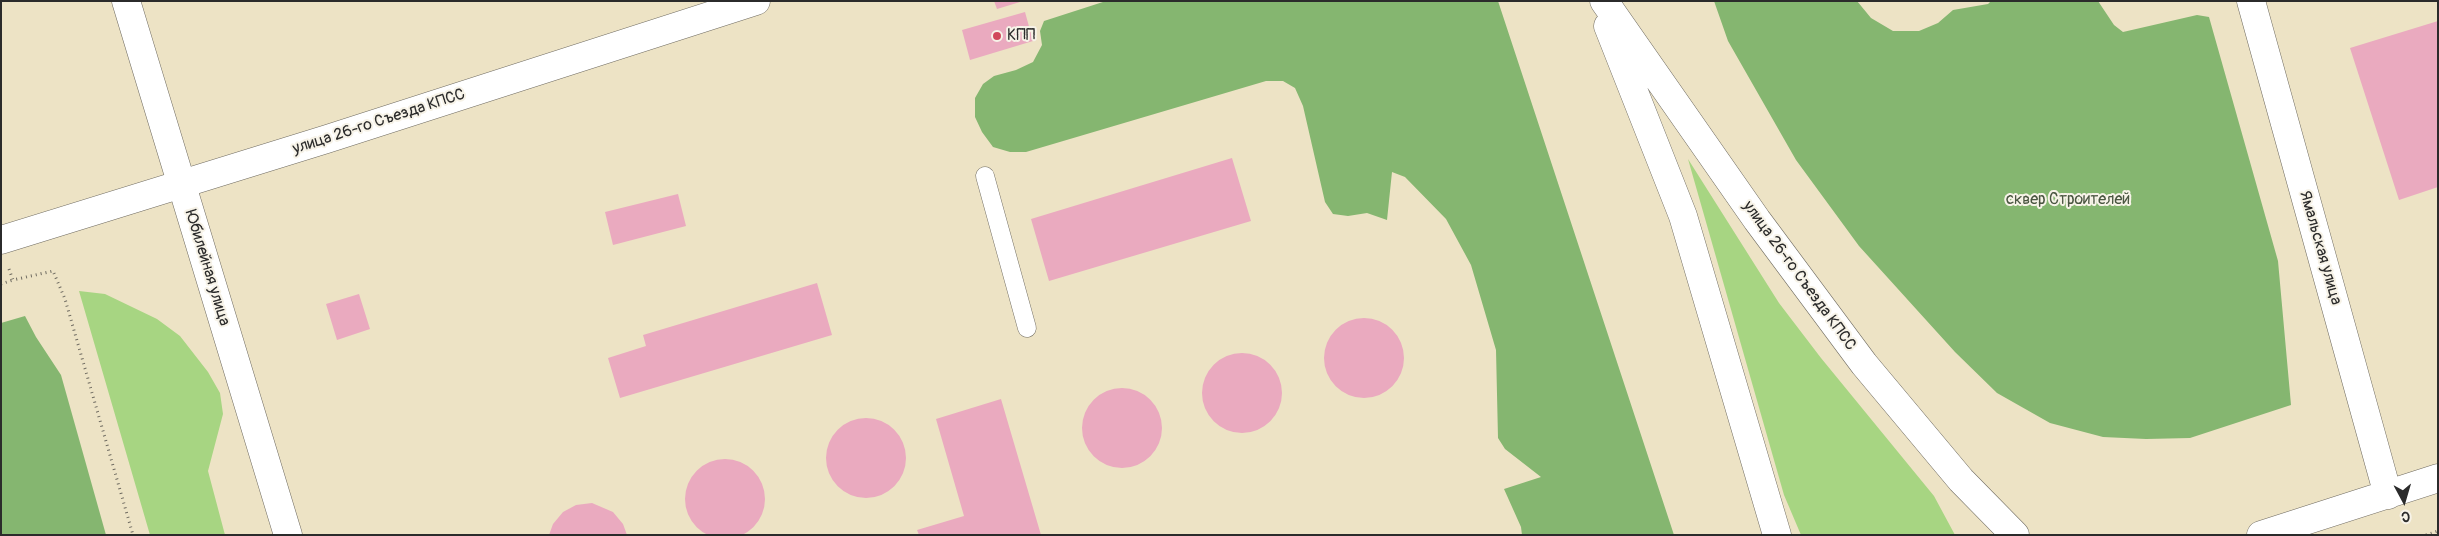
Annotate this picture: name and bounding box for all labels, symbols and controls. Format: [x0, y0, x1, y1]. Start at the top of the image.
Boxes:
place label: КПП [1007, 26, 1035, 46]
marker: КПП [991, 30, 1003, 42]
street label: улица 26-го Съезда КПСС [290, 85, 468, 159]
street label: Ямальская улица [2295, 189, 2345, 307]
park label: cквер Cтроителей [2006, 190, 2130, 210]
street label: улица 26-го Съезда КПСС [1738, 197, 1860, 355]
street label: Юбилейная улица [180, 208, 234, 328]
north arrow [2379, 476, 2429, 526]
text: С [2400, 508, 2411, 525]

